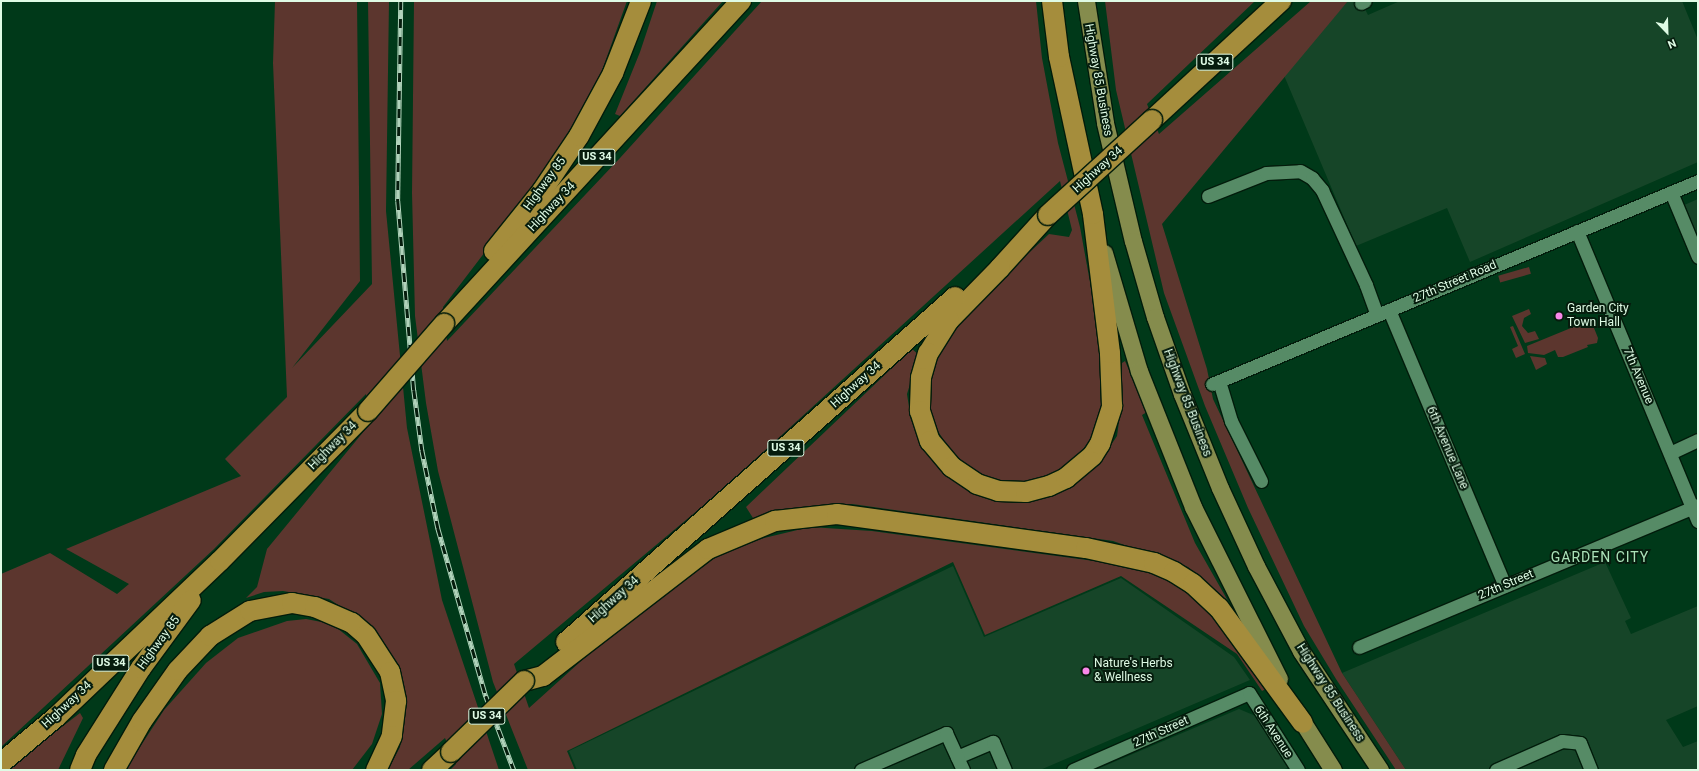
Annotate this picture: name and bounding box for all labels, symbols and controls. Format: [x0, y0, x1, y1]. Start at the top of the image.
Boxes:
north arrow [1647, 12, 1687, 52]
street label: Highway 85 Business [1081, 23, 1115, 137]
text: N [1666, 36, 1678, 51]
road number: US 34 [1196, 53, 1234, 71]
street label: Highway 34 [1070, 144, 1126, 196]
road number: US 34 [578, 148, 616, 166]
street label: Highway 85 [521, 155, 569, 213]
street label: Highway 34 [525, 179, 579, 235]
street label: 27th Street Road [1411, 258, 1499, 306]
place label: Garden City Town Hall [1567, 302, 1629, 330]
marker: Garden City Town Hall [1554, 311, 1564, 321]
street label: 7th Avenue [1620, 346, 1656, 406]
street label: Highway 85 Business [1160, 347, 1214, 459]
street label: Highway 34 [828, 359, 884, 411]
street label: 6th Avenue Lane [1423, 404, 1471, 492]
street label: Highway 34 [306, 419, 360, 473]
road number: US 34 [767, 439, 805, 457]
district label: GARDEN CITY [1551, 549, 1649, 565]
street label: 27th Street [1476, 567, 1536, 603]
street label: Highway 34 [586, 574, 642, 626]
street label: Highway 85 [135, 614, 183, 672]
street label: Highway 85 Business [1293, 641, 1367, 745]
road number: US 34 [92, 654, 130, 672]
place label: Nature's Herbs & Wellness [1094, 657, 1173, 685]
marker: Nature's Herbs & Wellness [1081, 666, 1091, 676]
street label: Highway 34 [39, 678, 95, 732]
street label: 6th Avenue [1251, 703, 1295, 761]
road number: US 34 [468, 707, 506, 725]
street label: 27th Street [1131, 713, 1191, 751]

